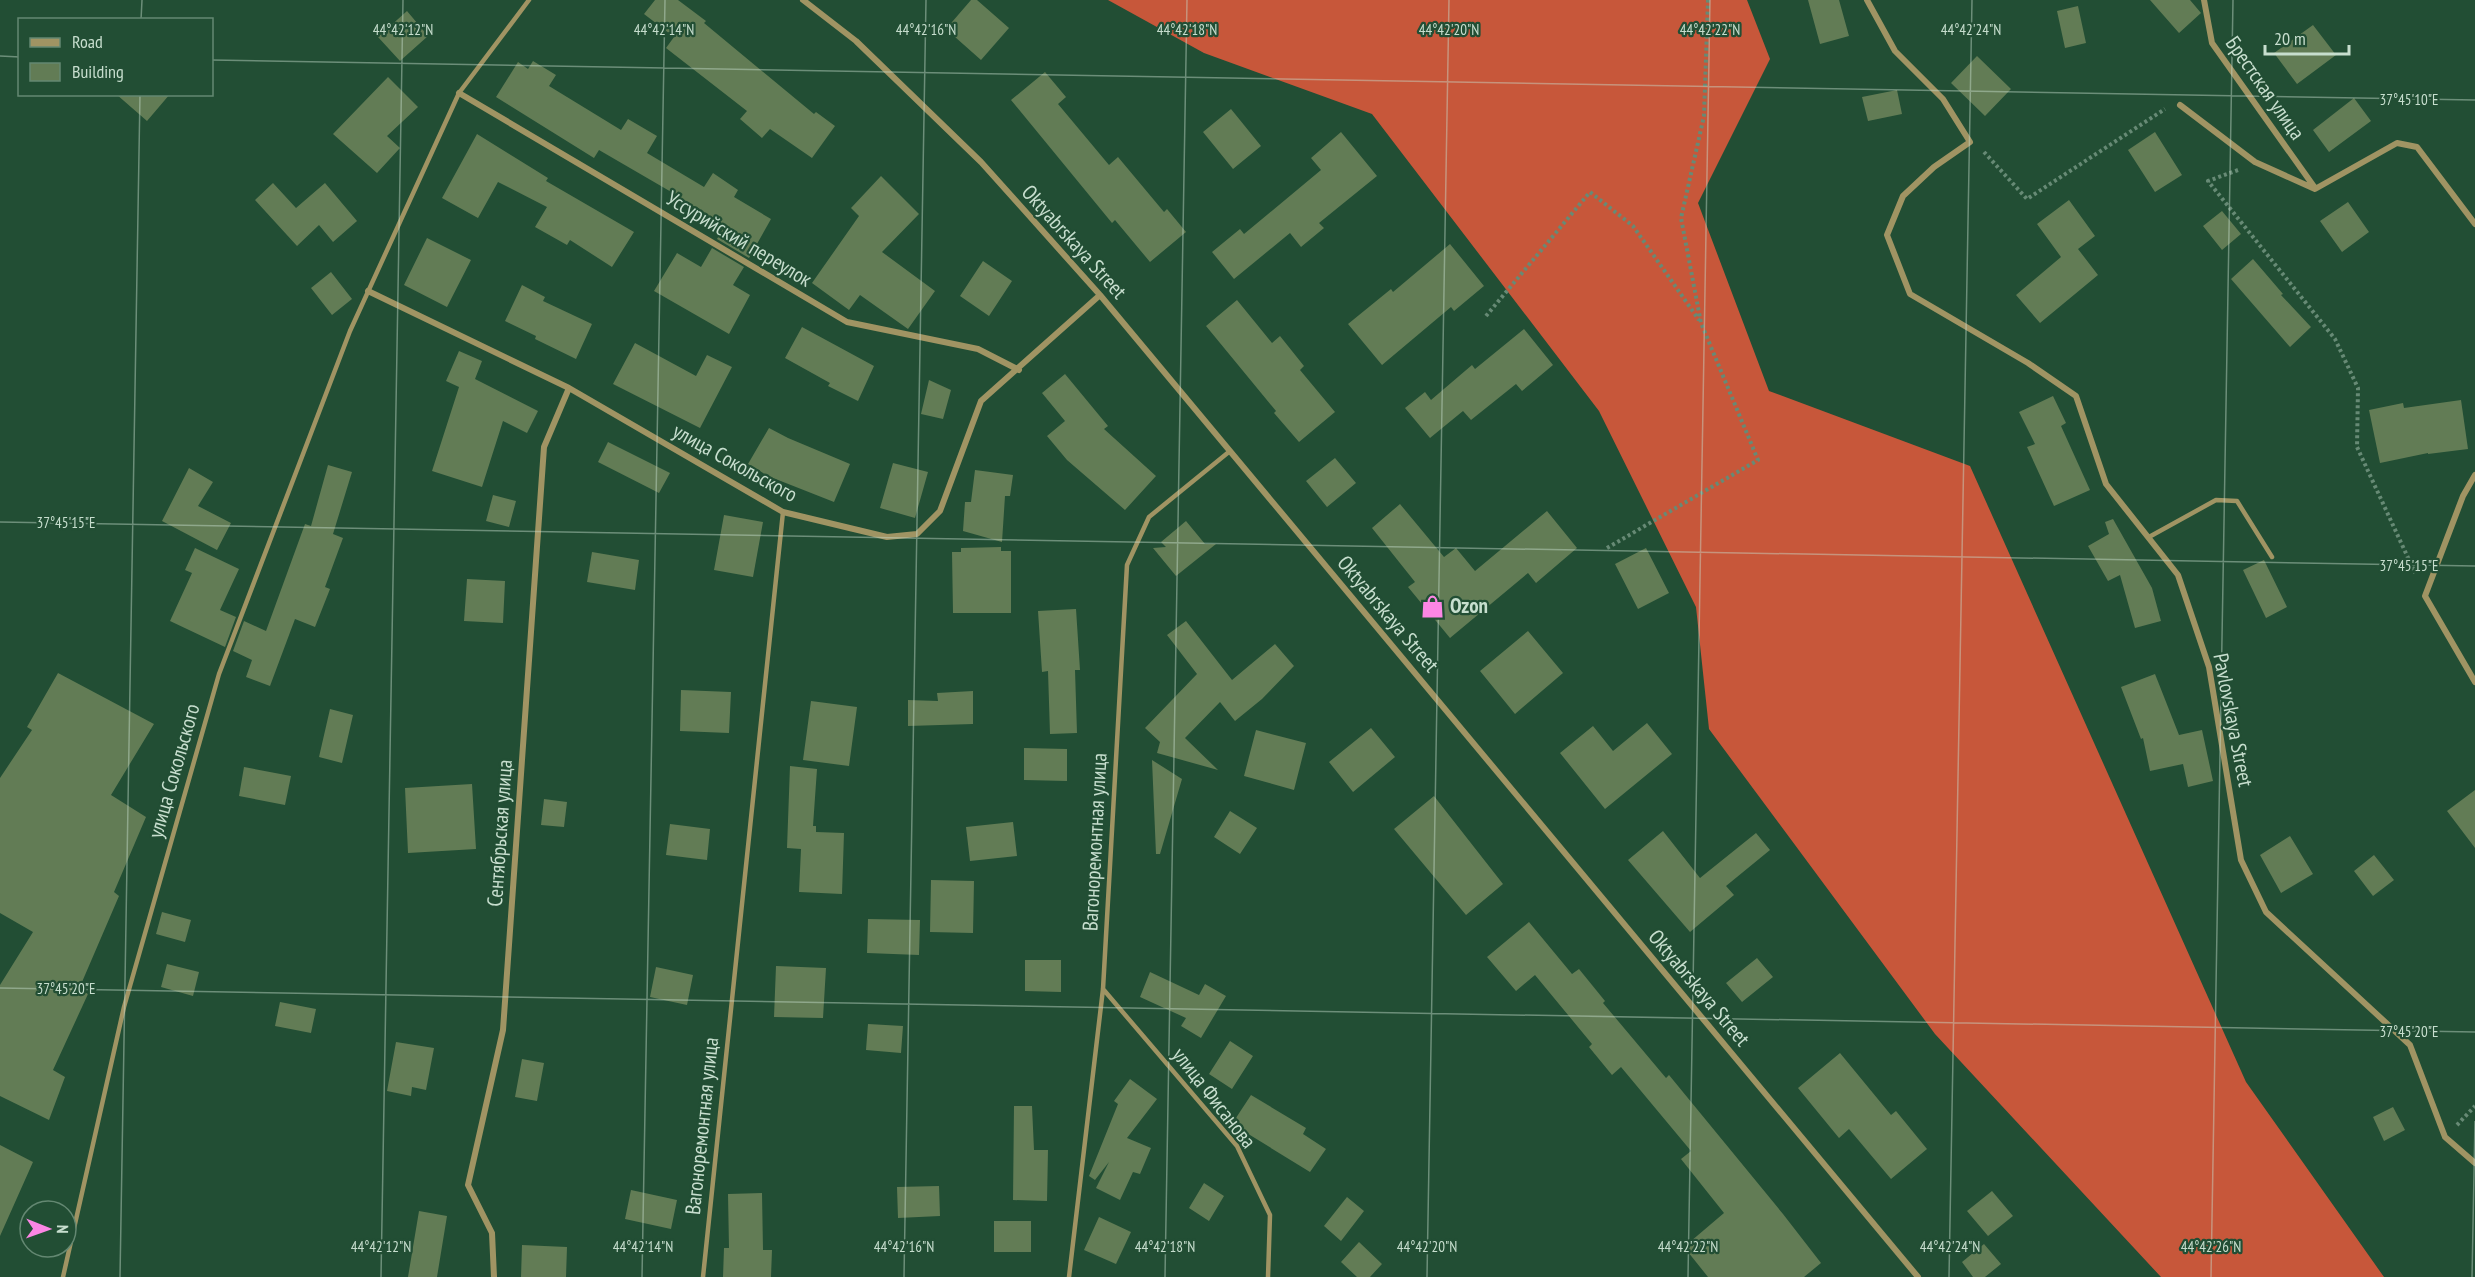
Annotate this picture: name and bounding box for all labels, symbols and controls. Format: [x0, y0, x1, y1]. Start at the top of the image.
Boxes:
legend [18, 18, 213, 96]
scale bar [2265, 18, 2349, 56]
text: 44°42'12"N [373, 20, 433, 39]
text: 44°42'14"N [634, 20, 694, 39]
text: 44°42'16"N [896, 20, 956, 39]
text: 44°42'18"N [1157, 20, 1217, 39]
text: 44°42'20"N [1419, 20, 1479, 39]
text: 44°42'22"N [1680, 20, 1740, 39]
text: 44°42'24"N [1941, 20, 2001, 39]
text: 20 m [2274, 27, 2306, 50]
text: Road [72, 30, 103, 53]
street label: Брестская улица [2220, 31, 2311, 145]
text: Building [72, 60, 124, 83]
text: 37°45'10"E [2379, 90, 2439, 109]
street label: Oktyabrskaya Street [1016, 179, 1133, 305]
street label: Уссурийский переулок [662, 184, 817, 293]
street label: улица Сокольского [668, 417, 802, 508]
text: 37°45'15"E [36, 513, 96, 532]
street label: Oktyabrskaya Street [1332, 550, 1445, 678]
text: 37°45'15"E [2379, 556, 2439, 575]
place label: Ozon [1450, 592, 1488, 619]
shop icon: Ozon [1419, 593, 1445, 619]
street label: Pavlovskaya Street [2207, 651, 2260, 789]
street label: улица Сокольского [141, 701, 206, 841]
street label: Вагоноремонтная улица [1076, 752, 1113, 932]
street label: Сентябрьская улица [481, 759, 518, 907]
street label: Oktyabrskaya Street [1643, 924, 1756, 1052]
text: 37°45'20"E [36, 979, 96, 998]
text: 37°45'20"E [2379, 1022, 2439, 1041]
street label: Вагоноремонтная улица [679, 1036, 724, 1216]
street label: улица Фисанова [1167, 1042, 1262, 1154]
north arrow [18, 1199, 78, 1259]
text: N [53, 1225, 73, 1234]
text: 44°42'12"N [351, 1237, 411, 1256]
text: 44°42'14"N [613, 1237, 673, 1256]
text: 44°42'16"N [874, 1237, 934, 1256]
text: 44°42'18"N [1135, 1237, 1195, 1256]
text: 44°42'20"N [1397, 1237, 1457, 1256]
text: 44°42'22"N [1658, 1237, 1718, 1256]
text: 44°42'24"N [1920, 1237, 1980, 1256]
text: 44°42'26"N [2181, 1237, 2241, 1256]

